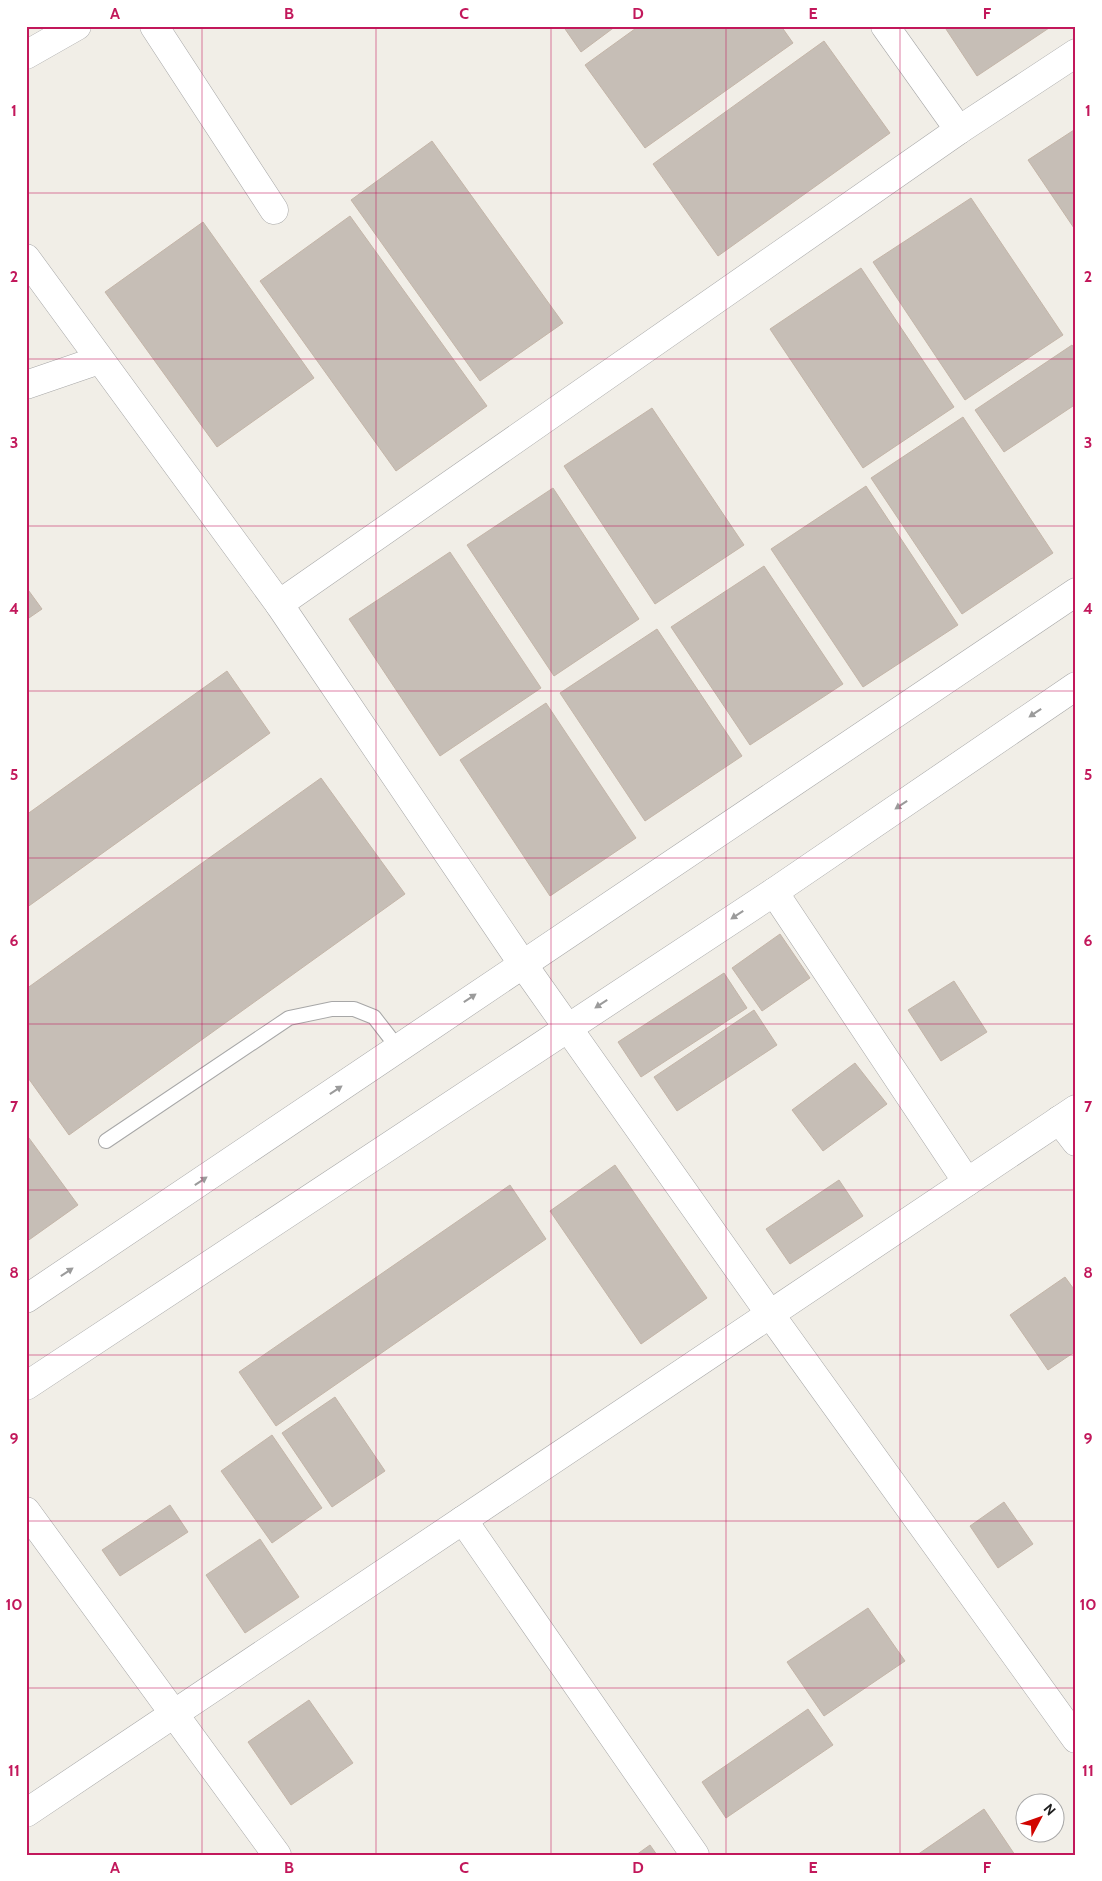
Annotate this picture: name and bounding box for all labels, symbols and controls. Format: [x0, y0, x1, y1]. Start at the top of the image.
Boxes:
text: A [110, 4, 120, 23]
text: B [284, 4, 294, 23]
text: C [459, 4, 469, 23]
text: D [632, 4, 644, 23]
text: E [808, 4, 818, 23]
text: F [983, 4, 992, 23]
text: 1 [11, 101, 17, 120]
text: 1 [1085, 101, 1091, 120]
text: 2 [10, 267, 18, 286]
text: 2 [1084, 267, 1092, 286]
text: 3 [10, 433, 18, 452]
text: 3 [1084, 433, 1092, 452]
text: 4 [9, 599, 19, 618]
text: 4 [1083, 599, 1093, 618]
one-way arrow [1029, 709, 1042, 718]
text: 5 [10, 765, 18, 784]
text: 5 [1084, 765, 1092, 784]
one-way arrow [894, 800, 908, 810]
one-way arrow [731, 911, 744, 920]
text: 6 [10, 931, 19, 950]
text: 6 [1084, 931, 1093, 950]
one-way arrow [463, 993, 477, 1003]
one-way arrow [595, 1000, 608, 1009]
one-way arrow [329, 1085, 343, 1095]
text: 7 [10, 1097, 19, 1116]
text: 7 [1084, 1097, 1093, 1116]
one-way arrow [194, 1176, 208, 1186]
text: 8 [9, 1263, 19, 1282]
text: 8 [1083, 1263, 1093, 1282]
one-way arrow [60, 1267, 73, 1277]
text: 9 [10, 1429, 19, 1448]
text: 9 [1084, 1429, 1093, 1448]
text: 10 [5, 1595, 23, 1614]
text: 10 [1079, 1595, 1097, 1614]
text: 11 [8, 1761, 20, 1780]
text: 11 [1082, 1761, 1094, 1780]
north arrow [1014, 1794, 1064, 1844]
text: N [1040, 1800, 1060, 1819]
text: A [110, 1858, 120, 1877]
text: B [284, 1858, 294, 1877]
text: C [459, 1858, 469, 1877]
text: D [632, 1858, 644, 1877]
text: E [808, 1858, 818, 1877]
text: F [983, 1858, 992, 1877]

